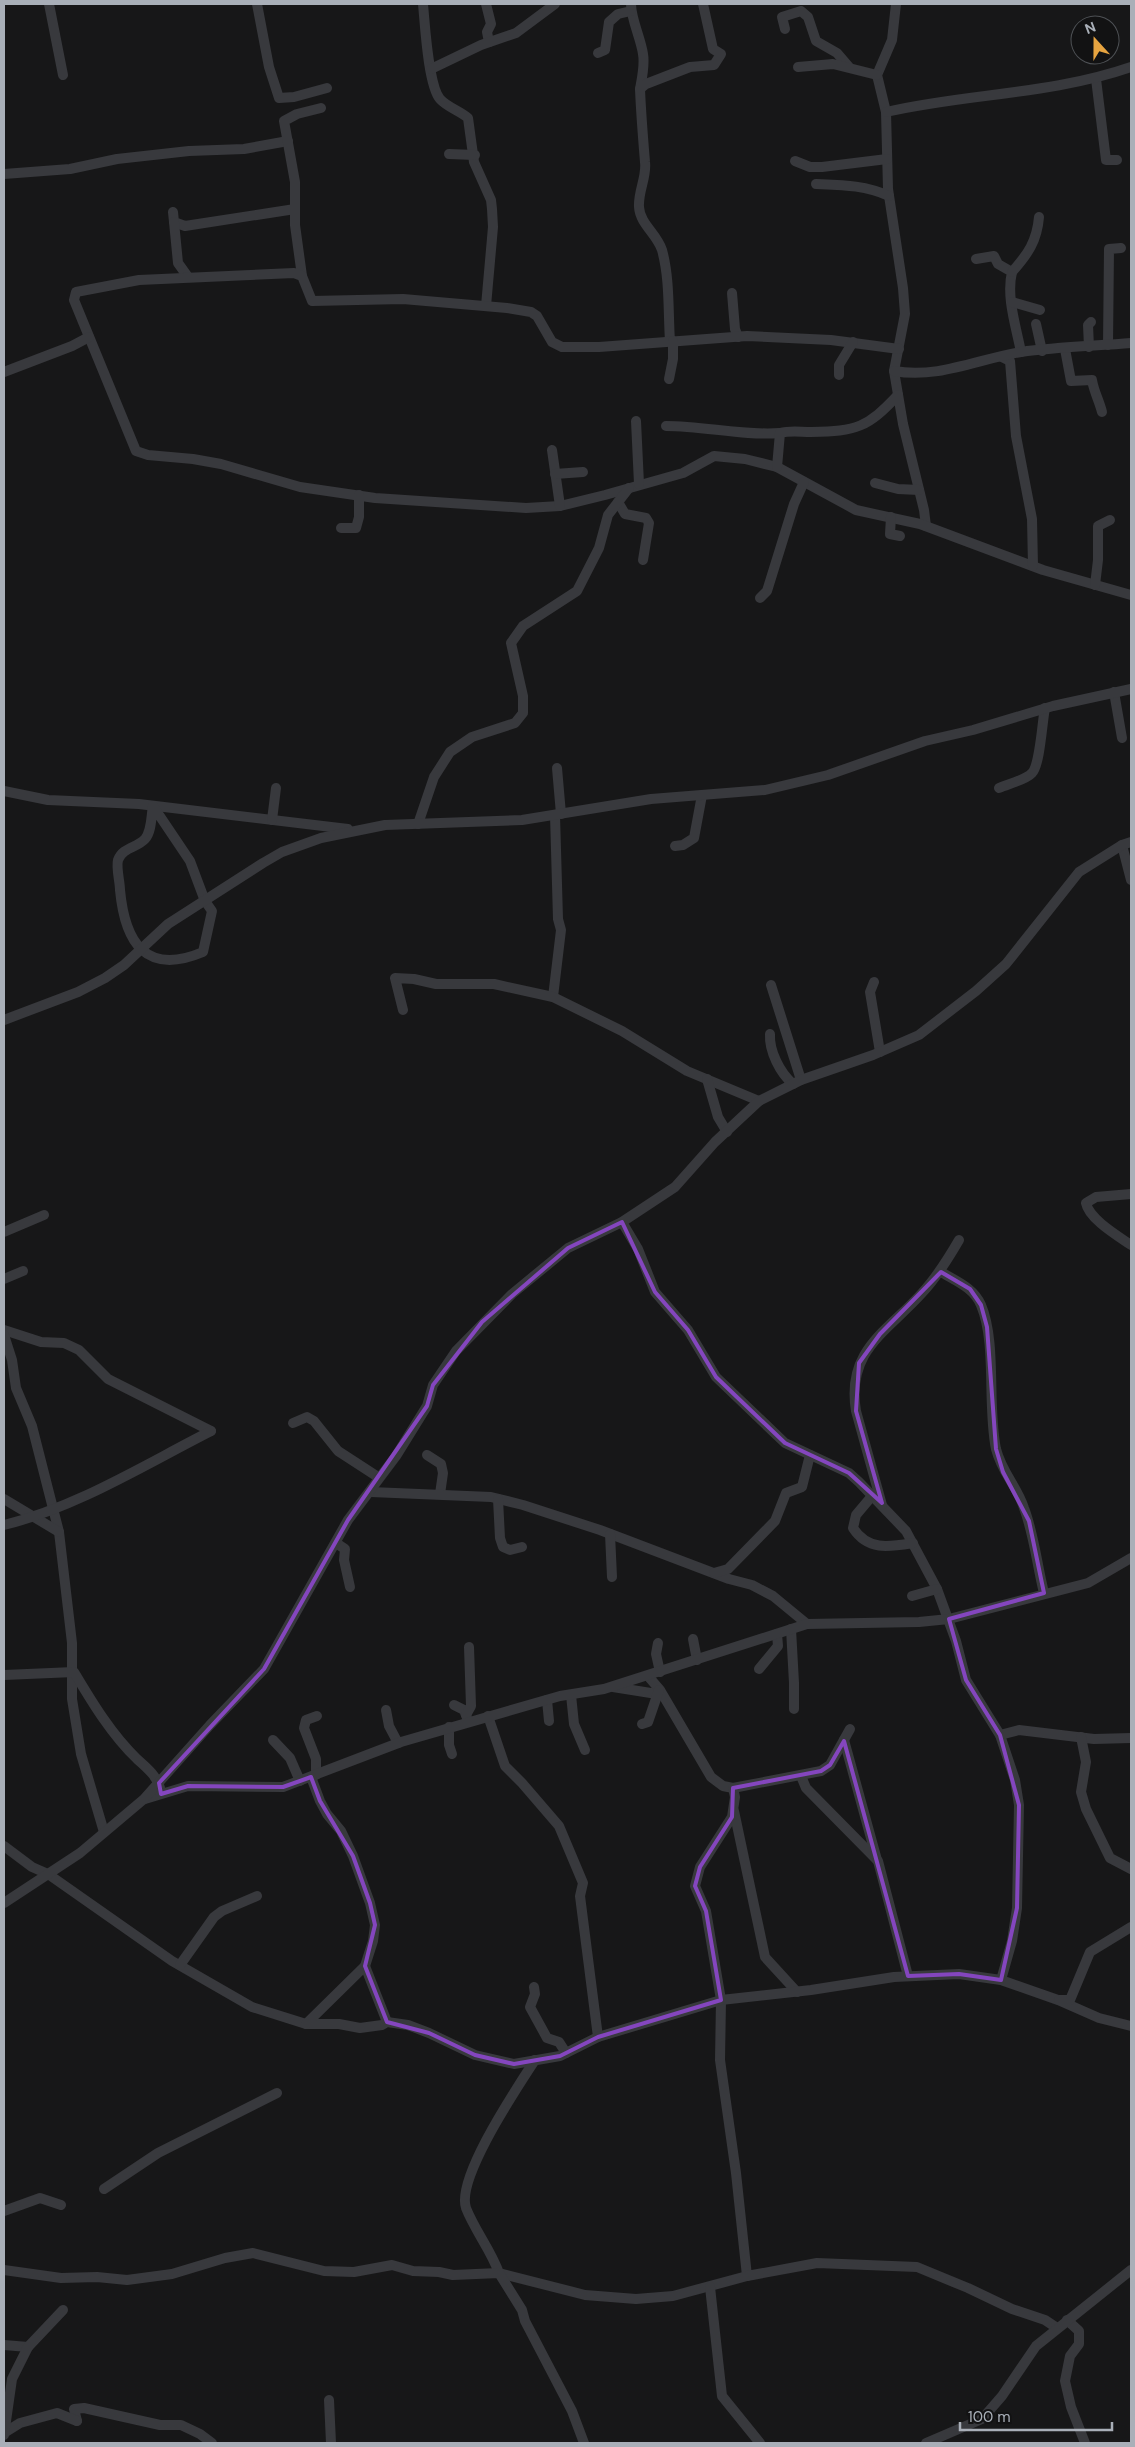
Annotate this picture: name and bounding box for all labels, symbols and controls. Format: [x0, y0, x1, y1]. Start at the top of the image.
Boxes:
north arrow [1070, 15, 1120, 65]
text: N [1082, 18, 1098, 38]
scale bar [960, 2400, 1112, 2432]
text: 100 m [968, 2407, 1011, 2427]

